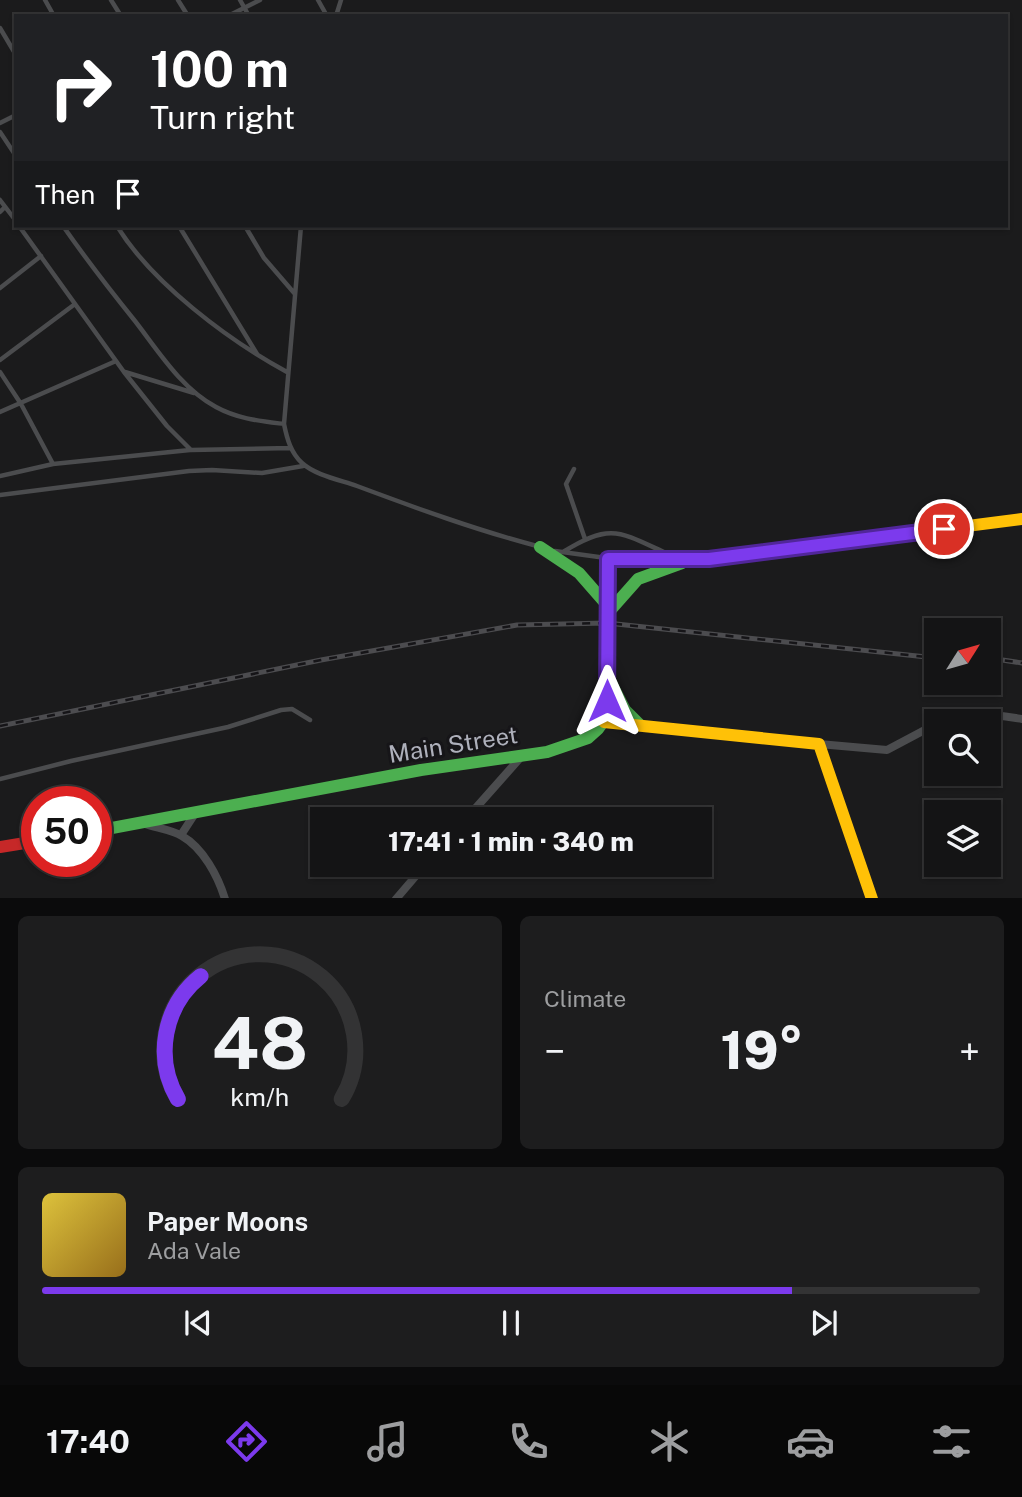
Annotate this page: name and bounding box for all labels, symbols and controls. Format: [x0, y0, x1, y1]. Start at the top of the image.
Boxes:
text: 100 m [150, 40, 289, 98]
icon: right [35, 42, 126, 133]
text: Turn right [150, 99, 295, 136]
icon: arrive [109, 175, 147, 213]
text: Then [35, 179, 95, 210]
pin [914, 499, 974, 559]
icon: arrive [925, 510, 963, 548]
north arrow [924, 618, 1001, 695]
map controls [924, 618, 1001, 877]
position arrow [570, 664, 644, 738]
button: search [924, 709, 1001, 786]
street label: Main Street [386, 720, 520, 768]
speed limit sign: 50 [21, 786, 112, 877]
button: layers [924, 800, 1001, 877]
text: 17:41 · 1 min · 340 m [388, 826, 634, 857]
text: Climate [544, 985, 626, 1012]
text: 48 [212, 1000, 308, 1085]
text: 19° [721, 1020, 803, 1081]
text: − [544, 1029, 565, 1074]
text: + [959, 1029, 980, 1074]
text: km/h [231, 1081, 289, 1111]
text: Paper Moons [147, 1206, 308, 1237]
text: Ada Vale [147, 1237, 241, 1264]
icon: previous [179, 1304, 217, 1342]
icon: pause [492, 1304, 530, 1342]
icon: next [805, 1304, 843, 1342]
icon: directions [222, 1417, 271, 1466]
icon: music [363, 1417, 412, 1466]
icon: phone [504, 1417, 553, 1466]
icon: climate [645, 1417, 694, 1466]
icon: car [786, 1417, 835, 1466]
icon: filters [927, 1417, 976, 1466]
text: 17:40 [46, 1423, 130, 1460]

